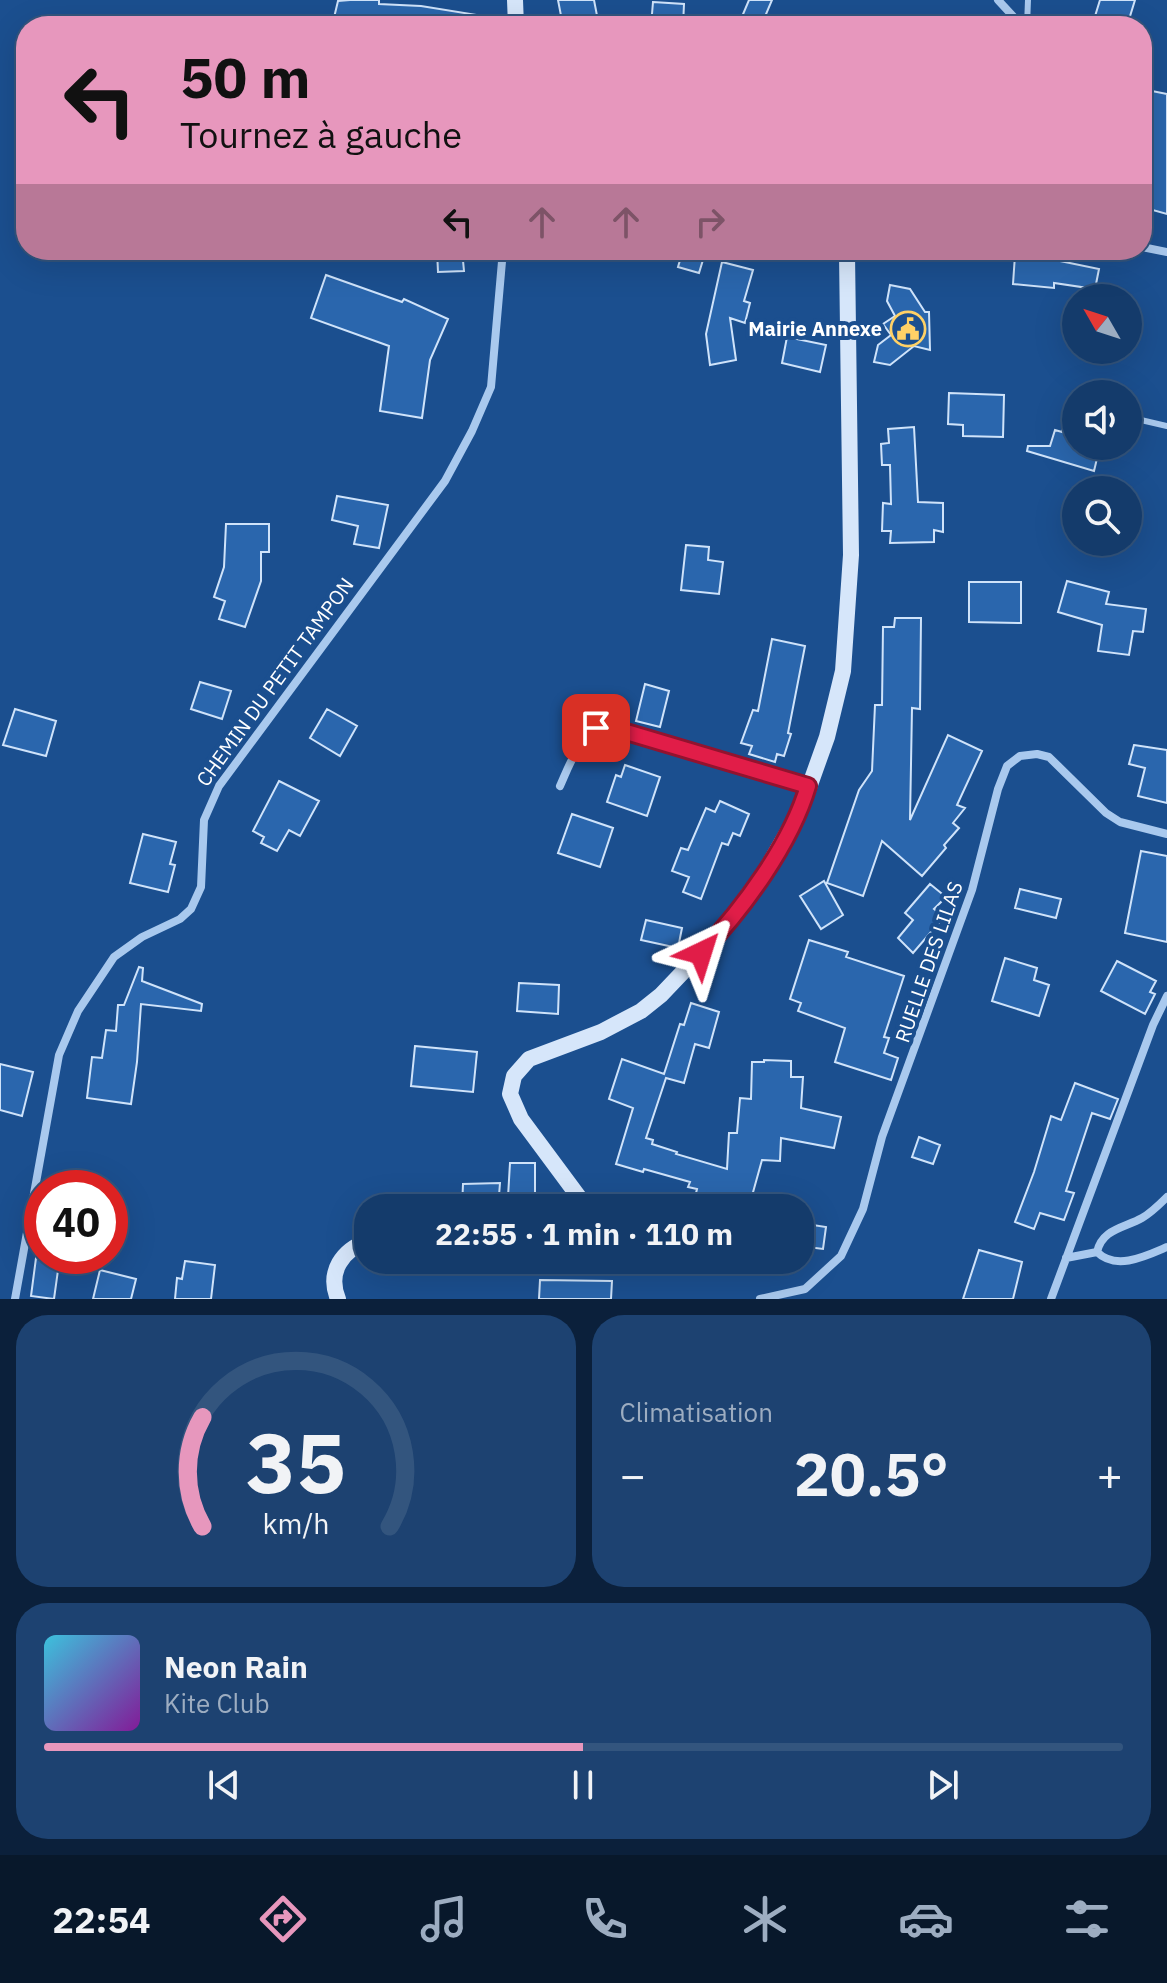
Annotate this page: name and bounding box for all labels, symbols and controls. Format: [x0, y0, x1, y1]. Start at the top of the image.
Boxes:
text: 50 m [180, 41, 310, 113]
icon: left [48, 48, 152, 152]
text: Tournez à gauche [180, 111, 462, 158]
icon: left [436, 200, 480, 244]
icon: ahead [520, 200, 564, 244]
icon: ahead [604, 200, 648, 244]
icon: right [688, 200, 732, 244]
north arrow [1062, 284, 1142, 364]
map controls [1062, 284, 1142, 556]
public building icon: Mairie Annexe [889, 310, 927, 348]
place label: Mairie Annexe [748, 315, 882, 342]
button: sound [1062, 380, 1142, 460]
button: search [1062, 476, 1142, 556]
street label: CHEMIN DU PETIT TAMPON [190, 572, 360, 791]
pin [562, 694, 630, 762]
icon: arrive [574, 706, 618, 750]
street label: RUELLE DES LILAS [888, 878, 969, 1046]
position arrow [659, 911, 743, 995]
speed limit sign: 40 [24, 1170, 128, 1274]
text: 22:55 · 1 min · 110 m [435, 1214, 733, 1253]
text: Climatisation [620, 1395, 773, 1429]
text: 35 [246, 1408, 346, 1516]
text: 20.5° [794, 1434, 949, 1513]
text: − [620, 1446, 646, 1503]
text: + [1097, 1446, 1123, 1503]
text: km/h [262, 1505, 329, 1542]
text: Neon Rain [164, 1647, 308, 1686]
text: Kite Club [164, 1686, 269, 1720]
icon: previous [202, 1763, 246, 1807]
icon: pause [561, 1763, 605, 1807]
icon: next [921, 1763, 965, 1807]
icon: directions [255, 1891, 311, 1947]
icon: music [416, 1891, 472, 1947]
icon: phone [577, 1891, 633, 1947]
icon: climate [737, 1891, 793, 1947]
icon: car [898, 1891, 954, 1947]
icon: filters [1059, 1891, 1115, 1947]
text: 22:54 [52, 1896, 151, 1943]

